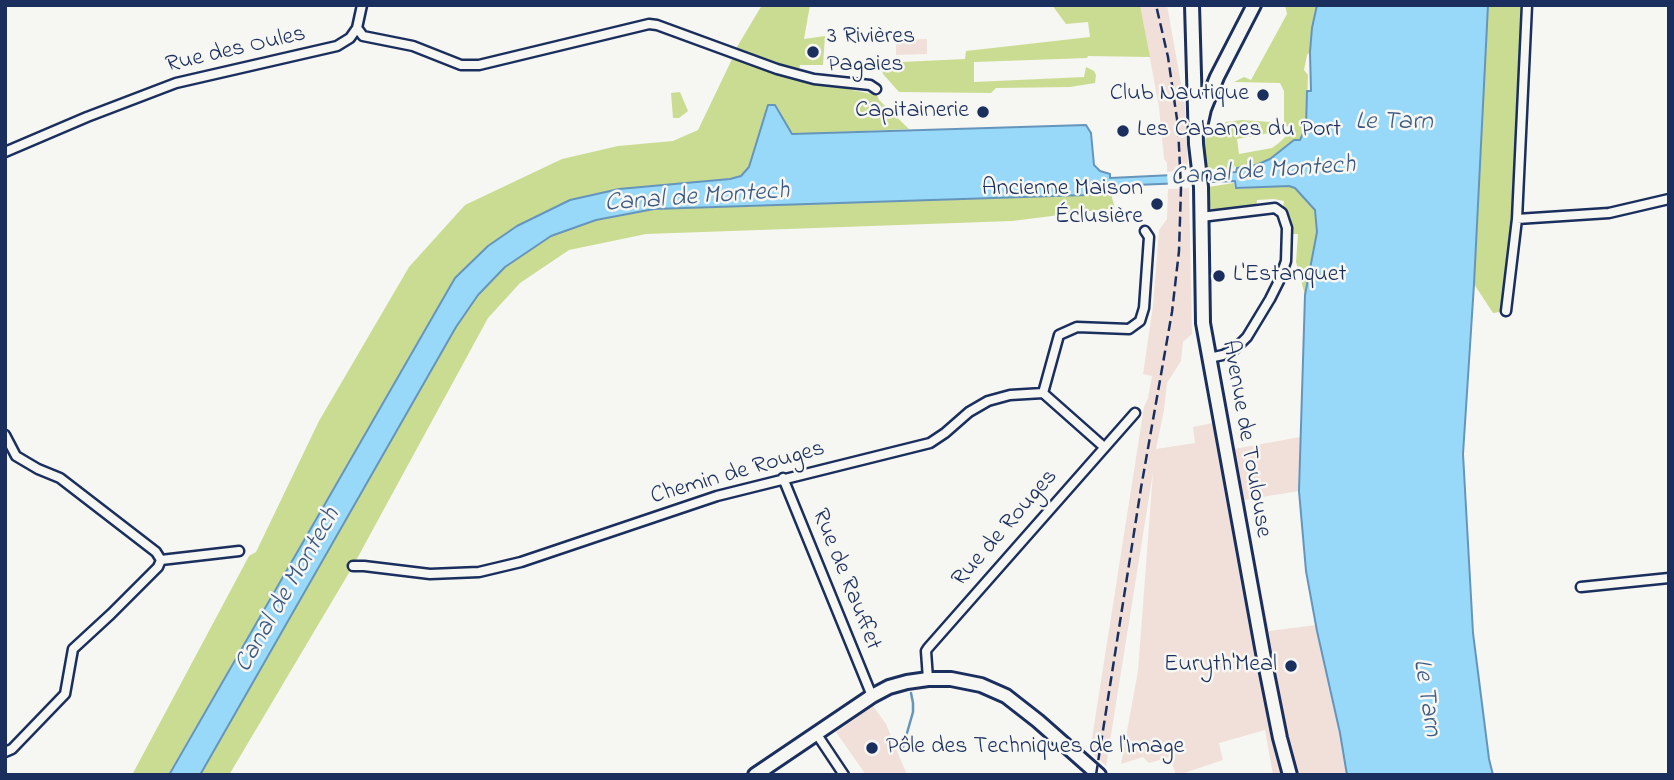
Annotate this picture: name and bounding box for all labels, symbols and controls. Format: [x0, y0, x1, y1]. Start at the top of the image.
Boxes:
street label: Rue des Oules [163, 21, 309, 81]
place label: 3 Rivières Pagaies [827, 24, 915, 80]
marker: 3 Rivières Pagaies [805, 44, 821, 60]
place label: Club Nautique [1110, 81, 1249, 109]
marker: Club Nautique [1255, 87, 1271, 103]
place label: Capitainerie [855, 98, 969, 126]
marker: Capitainerie [975, 104, 991, 120]
water label: Le Tarn [1355, 108, 1433, 140]
place label: Les Cabanes du Port [1137, 117, 1341, 145]
marker: Les Cabanes du Port [1115, 123, 1131, 139]
water label: Canal de Montech [1170, 151, 1356, 195]
place label: Ancienne Maison Éclusière [982, 176, 1143, 232]
water label: Canal de Montech [604, 177, 790, 221]
marker: Ancienne Maison Éclusière [1149, 196, 1165, 212]
place label: L'Estanquet [1233, 262, 1346, 290]
marker: L'Estanquet [1211, 268, 1227, 284]
street label: Avenue de Toulouse [1213, 338, 1277, 540]
street label: Chemin de Rouges [648, 435, 828, 513]
street label: Rue de Rouges [947, 464, 1065, 594]
water label: Canal de Montech [229, 503, 349, 679]
street label: Rue de Rauffet [804, 505, 886, 655]
place label: Euryth'Meal [1164, 652, 1277, 680]
water label: Le Tarn [1404, 657, 1446, 739]
marker: Euryth'Meal [1283, 658, 1299, 674]
place label: Pôle des Techniques de l'Image [886, 734, 1184, 762]
marker: Pôle des Techniques de l'Image [864, 740, 880, 756]

